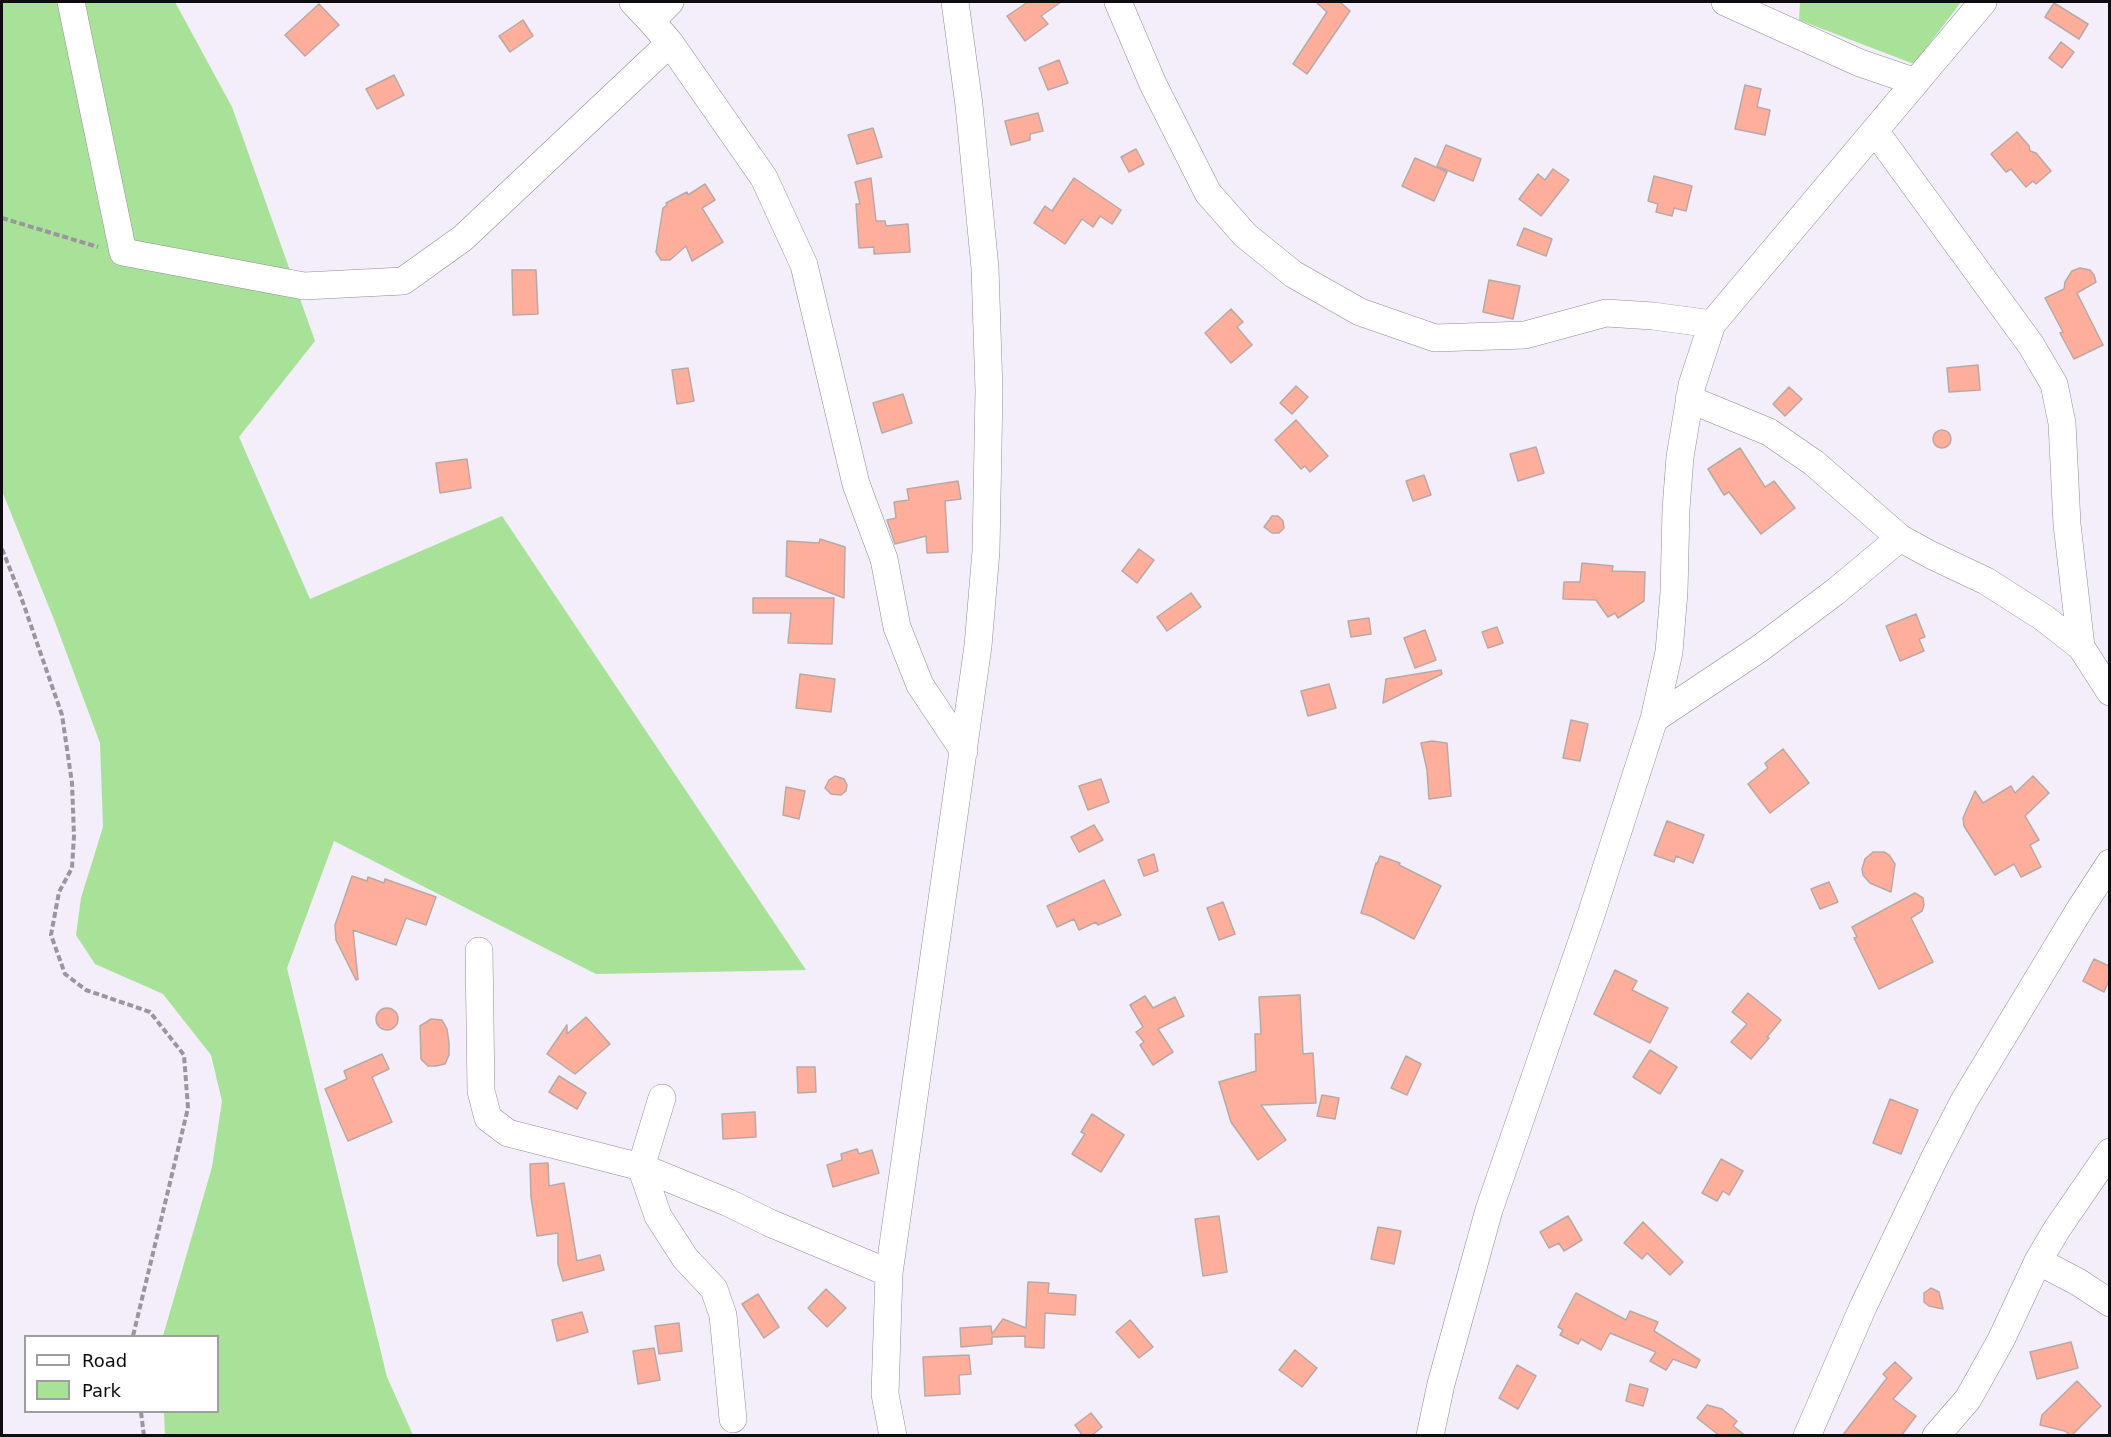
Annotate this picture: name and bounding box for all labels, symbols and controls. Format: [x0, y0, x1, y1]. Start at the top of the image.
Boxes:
legend [24, 1335, 219, 1413]
text: Road [82, 1350, 127, 1371]
text: Park [82, 1380, 121, 1401]

